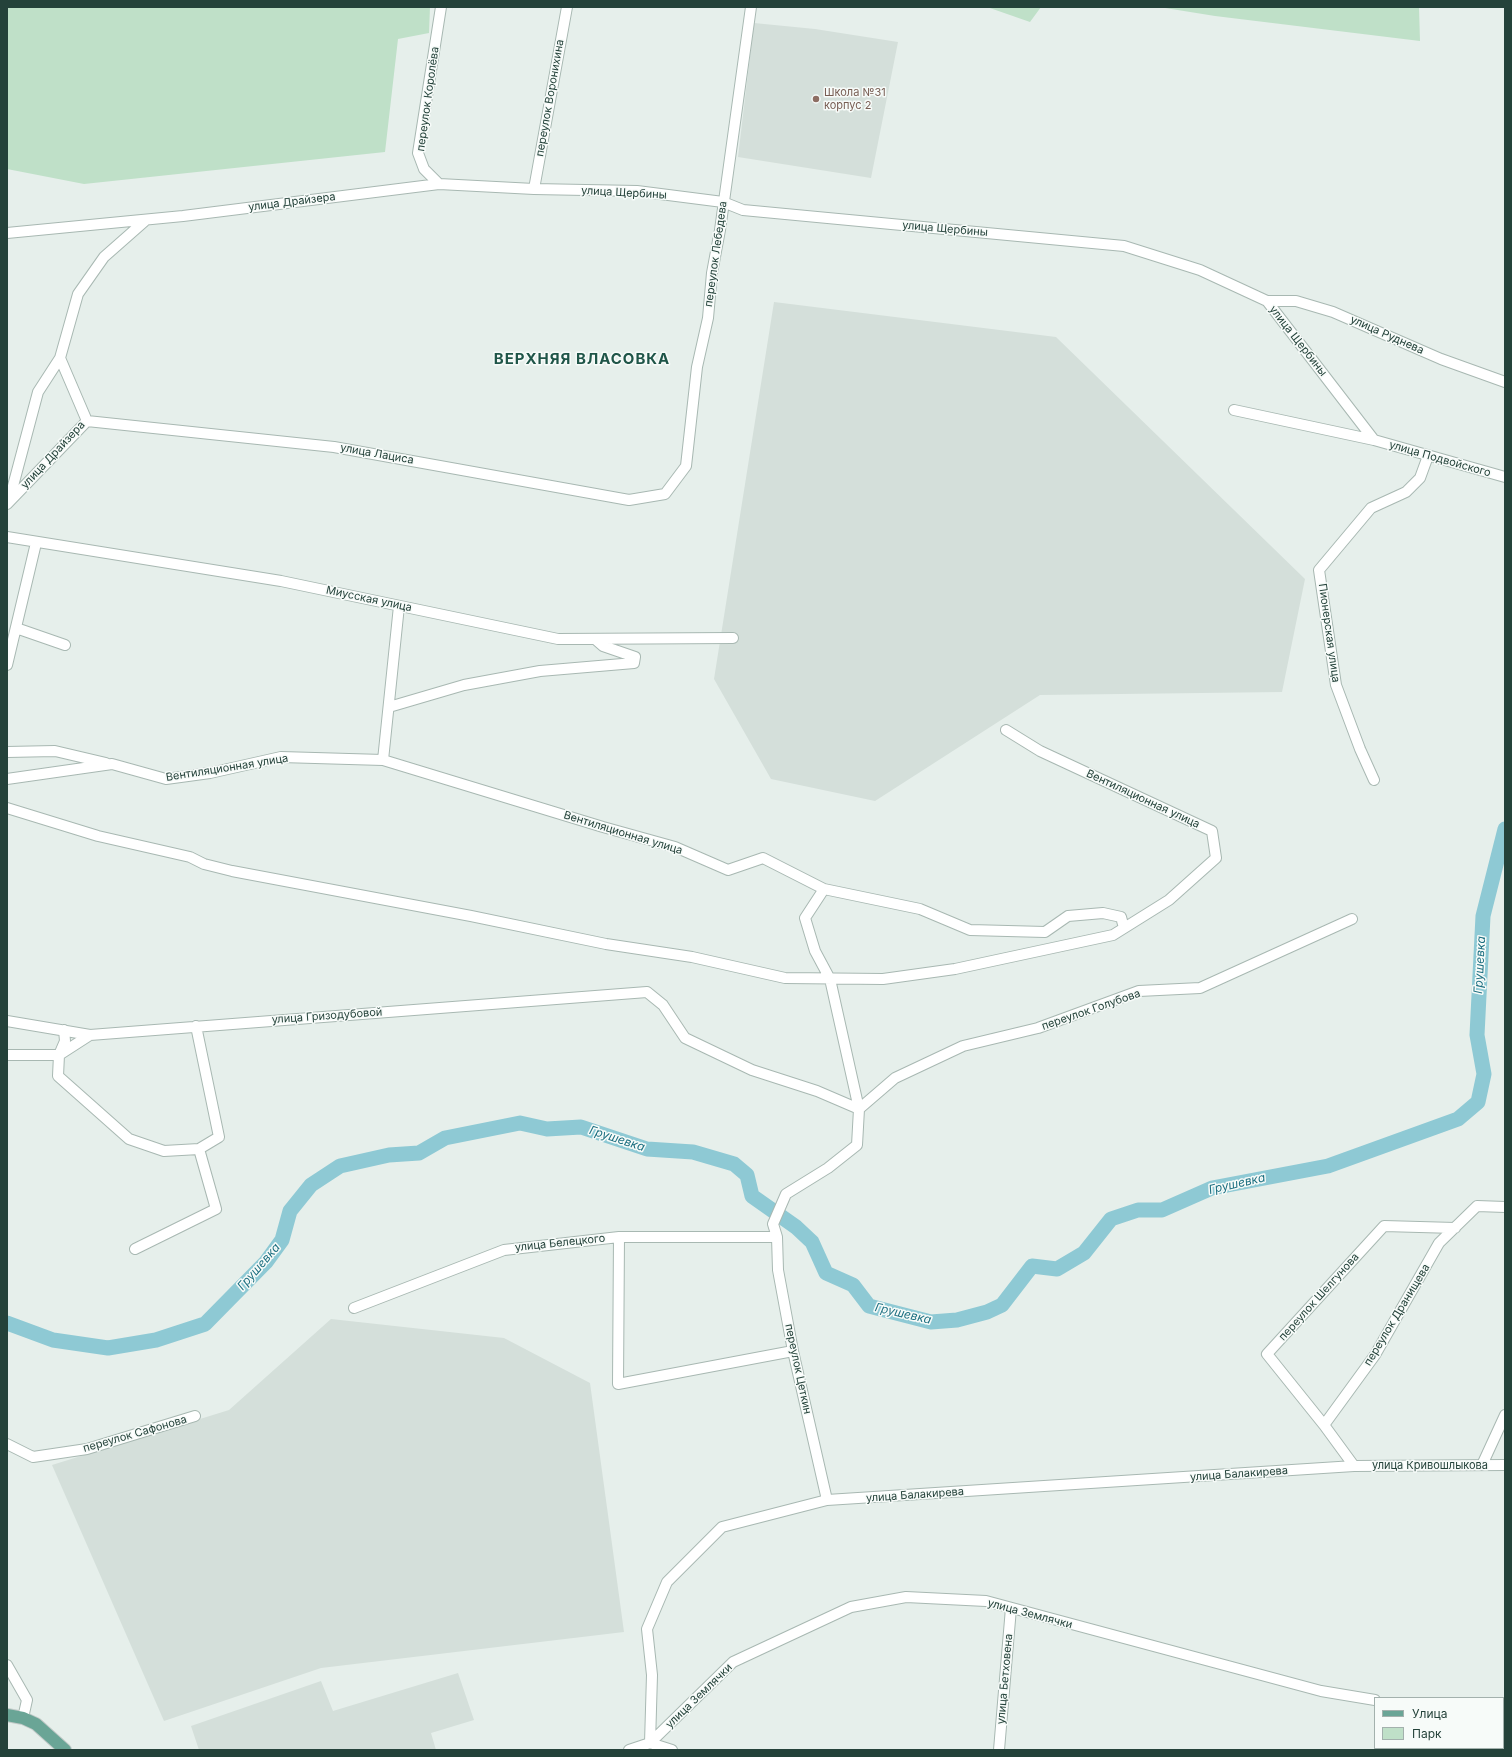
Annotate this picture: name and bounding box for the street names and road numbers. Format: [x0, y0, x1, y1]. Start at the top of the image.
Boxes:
street label: переулок Воронихина [533, 38, 567, 158]
street label: переулок Королёва [414, 46, 442, 152]
street label: улица Щербины [581, 184, 667, 202]
street label: улица Драйзера [248, 190, 336, 214]
street label: переулок Лебедева [702, 200, 730, 308]
street label: улица Щербины [902, 219, 988, 239]
street label: улица Щербины [1266, 303, 1330, 379]
street label: улица Руднева [1348, 313, 1426, 357]
street label: улица Драйзера [18, 418, 88, 492]
street label: улица Подвойского [1388, 438, 1492, 480]
street label: улица Лациса [339, 441, 415, 467]
street label: Миусская улица [325, 583, 413, 615]
street label: Пионерская улица [1316, 583, 1342, 683]
street label: Вентиляционная улица [165, 752, 289, 784]
street label: Вентиляционная улица [1084, 767, 1202, 831]
street label: Вентиляционная улица [562, 809, 684, 857]
street label: переулок Голубова [1040, 987, 1142, 1033]
street label: улица Гризодубовой [271, 1006, 383, 1026]
street label: улица Белецкого [514, 1232, 606, 1254]
street label: переулок Шелгунова [1276, 1250, 1362, 1344]
street label: переулок Дранищева [1361, 1262, 1433, 1368]
street label: переулок Цеткин [782, 1323, 814, 1415]
street label: переулок Сафонова [82, 1413, 188, 1455]
street label: улица Кривошлыкова [1372, 1459, 1488, 1473]
street label: улица Балакирева [1190, 1464, 1288, 1484]
street label: улица Балакирева [866, 1485, 964, 1505]
street label: улица Землячки [986, 1596, 1074, 1632]
street label: улица Бетховена [994, 1633, 1016, 1725]
street label: улица Землячки [663, 1661, 735, 1731]

